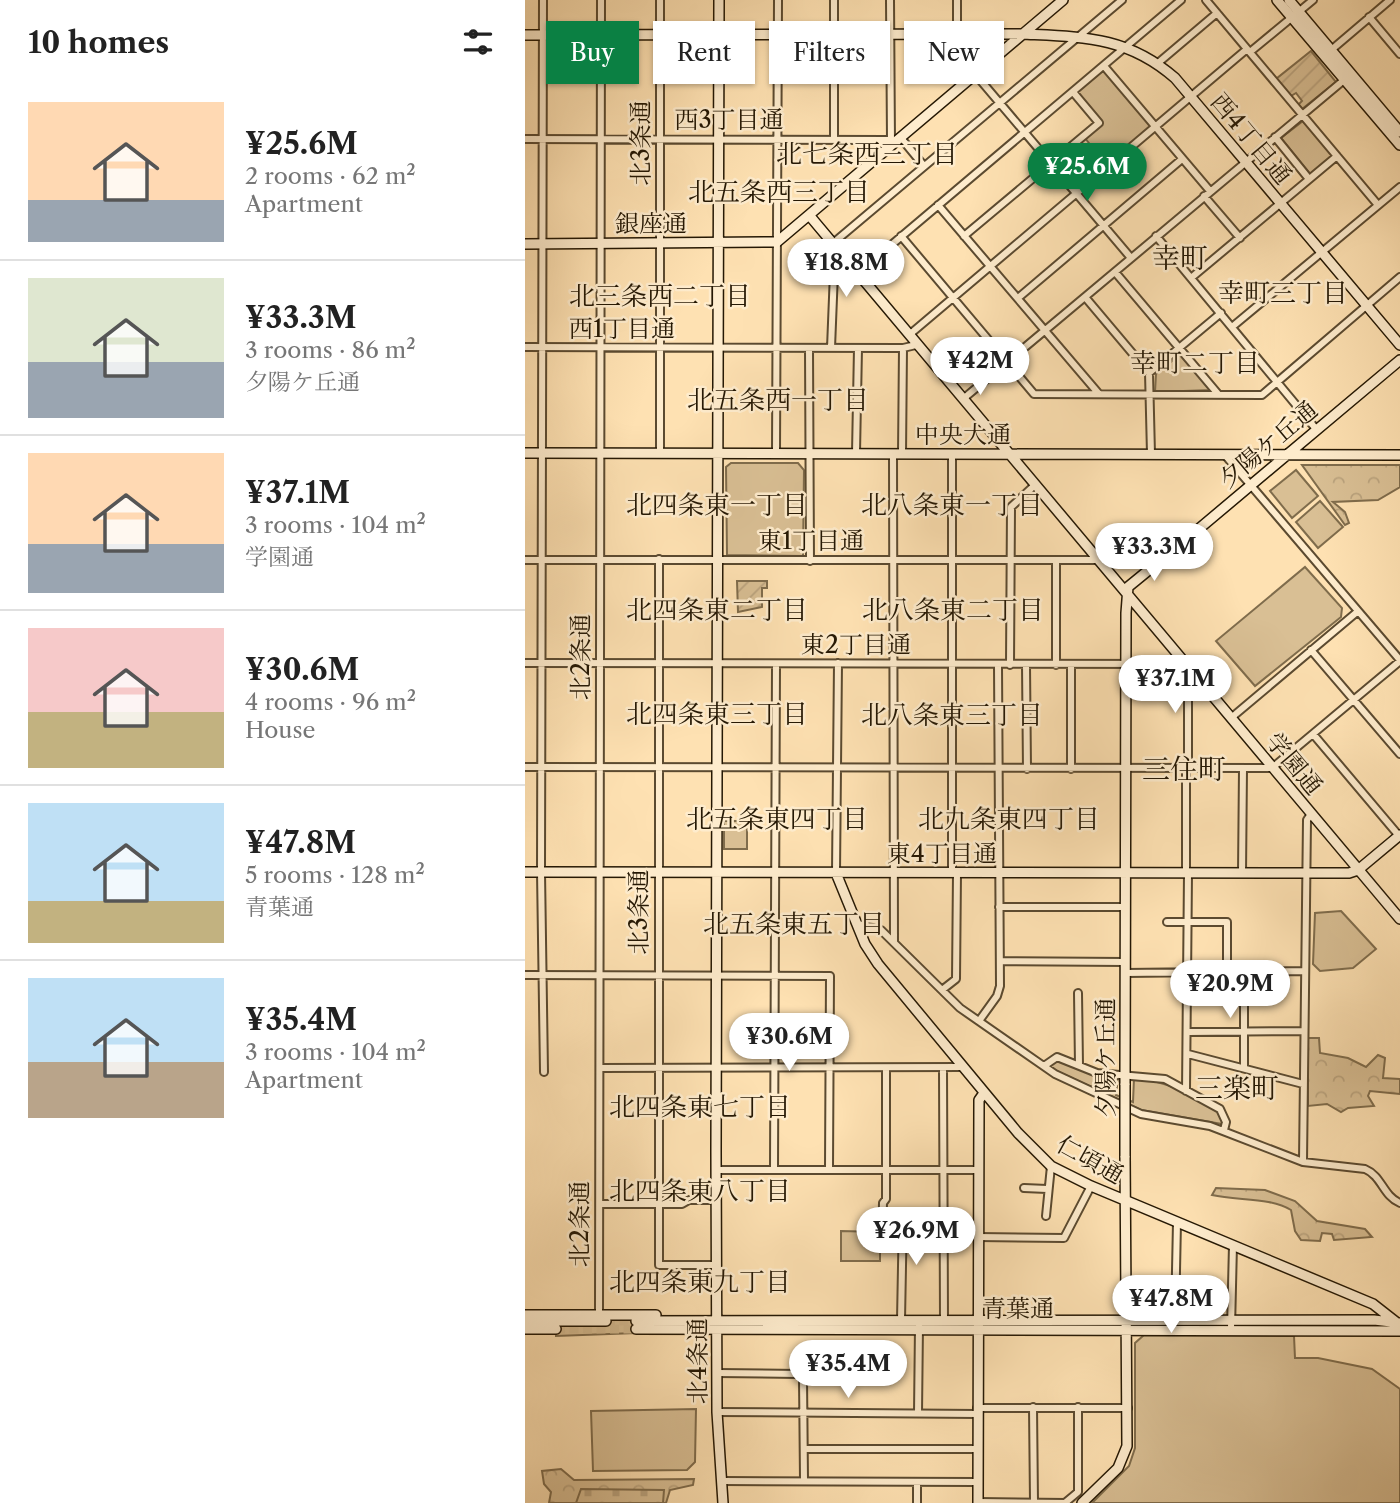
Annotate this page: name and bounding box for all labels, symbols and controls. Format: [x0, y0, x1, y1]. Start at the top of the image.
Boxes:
chip: Buy [546, 21, 639, 84]
chip: Rent [653, 21, 755, 84]
chip: Filters [769, 21, 890, 84]
chip: New [904, 21, 1004, 84]
icon: filters [459, 23, 497, 61]
text: 10 homes [28, 24, 169, 61]
street label: 西4丁目通 [1205, 87, 1298, 190]
street label: 北3条通 [626, 100, 655, 186]
street label: 西3丁目通 [674, 105, 784, 134]
text: ¥25.6M [245, 125, 358, 162]
icon: home [84, 130, 168, 214]
district label: 北七条西三丁目 [776, 138, 958, 170]
pin: ¥25.6M [1030, 144, 1144, 203]
text: ¥25.6M [1044, 152, 1130, 180]
text: 2 rooms · 62 m² [245, 162, 416, 190]
district label: 北五条西三丁目 [688, 176, 870, 208]
text: Apartment [245, 190, 363, 218]
street label: 銀座通 [615, 209, 687, 238]
pin: ¥18.8M [789, 240, 903, 299]
district label: 幸町 [1152, 241, 1208, 275]
text: ¥18.8M [803, 248, 889, 276]
district label: 幸町三丁目 [1218, 277, 1348, 309]
district label: 北三条西二丁目 [569, 280, 751, 312]
text: ¥33.3M [245, 299, 357, 336]
icon: home [84, 306, 168, 390]
street label: 西1丁目通 [569, 314, 675, 343]
text: 3 rooms · 86 m² [245, 336, 416, 364]
pin: ¥42M [939, 338, 1021, 397]
text: ¥42M [946, 346, 1014, 374]
district label: 幸町二丁目 [1130, 347, 1260, 379]
text: 夕陽ケ丘通 [245, 368, 360, 396]
district label: 北五条西一丁目 [687, 384, 869, 416]
street label: 夕陽ケ丘通 [1212, 395, 1323, 494]
street label: 中央大通 [915, 420, 1011, 449]
text: ¥37.1M [245, 474, 350, 511]
icon: home [84, 481, 168, 565]
district label: 北四条東一丁目 [626, 489, 808, 521]
district label: 北八条東一丁目 [861, 489, 1043, 521]
text: 3 rooms · 104 m² [245, 511, 426, 539]
pin: ¥33.3M [1097, 524, 1211, 583]
street label: 東1丁目通 [758, 526, 864, 555]
text: ¥33.3M [1111, 532, 1197, 560]
text: 学園通 [245, 543, 314, 571]
district label: 北四条東二丁目 [626, 594, 808, 626]
district label: 北八条東二丁目 [862, 594, 1044, 626]
street label: 北2条通 [566, 614, 595, 700]
street label: 東2丁目通 [801, 630, 911, 659]
text: ¥30.6M [245, 651, 359, 688]
icon: home [84, 656, 168, 740]
pin: ¥37.1M [1118, 656, 1232, 715]
text: ¥37.1M [1135, 664, 1215, 692]
text: 4 rooms · 96 m² [245, 688, 416, 716]
district label: 北四条東三丁目 [626, 698, 808, 730]
district label: 北八条東三丁目 [861, 699, 1043, 731]
text: House [245, 716, 315, 744]
street label: 学園通 [1260, 727, 1329, 801]
district label: 三住町 [1142, 752, 1226, 786]
district label: 北五条東四丁目 [686, 803, 868, 835]
district label: 北九条東四丁目 [918, 803, 1100, 835]
text: ¥47.8M [245, 824, 356, 861]
icon: home [84, 831, 168, 915]
street label: 東4丁目通 [887, 839, 997, 868]
text: 5 rooms · 128 m² [245, 861, 425, 889]
street label: 北3条通 [624, 869, 653, 955]
text: 青葉通 [245, 893, 314, 921]
district label: 北五条東五丁目 [703, 908, 885, 940]
pin: ¥20.9M [1173, 960, 1287, 1020]
text: ¥20.9M [1186, 969, 1274, 997]
street label: 夕陽ケ丘通 [1091, 998, 1120, 1118]
text: ¥35.4M [245, 1001, 357, 1038]
icon: home [84, 1006, 168, 1090]
pin: ¥30.6M [732, 1014, 846, 1073]
text: ¥30.6M [745, 1022, 833, 1050]
text: 3 rooms · 104 m² [245, 1038, 426, 1066]
text: Apartment [245, 1066, 363, 1094]
district label: 三楽町 [1195, 1071, 1279, 1105]
district label: 北四条東七丁目 [609, 1091, 791, 1123]
street label: 仁頃通 [1052, 1129, 1129, 1190]
district label: 北四条東八丁目 [609, 1175, 791, 1207]
street label: 北2条通 [565, 1181, 594, 1267]
pin: ¥26.9M [859, 1208, 973, 1267]
text: ¥26.9M [872, 1216, 960, 1244]
district label: 北四条東九丁目 [609, 1266, 791, 1298]
pin: ¥47.8M [1114, 1276, 1228, 1335]
text: ¥47.8M [1128, 1284, 1214, 1312]
street label: 青葉通 [982, 1294, 1054, 1323]
street label: 北4条通 [683, 1318, 712, 1404]
pin: ¥35.4M [791, 1340, 905, 1400]
text: ¥35.4M [805, 1349, 891, 1377]

